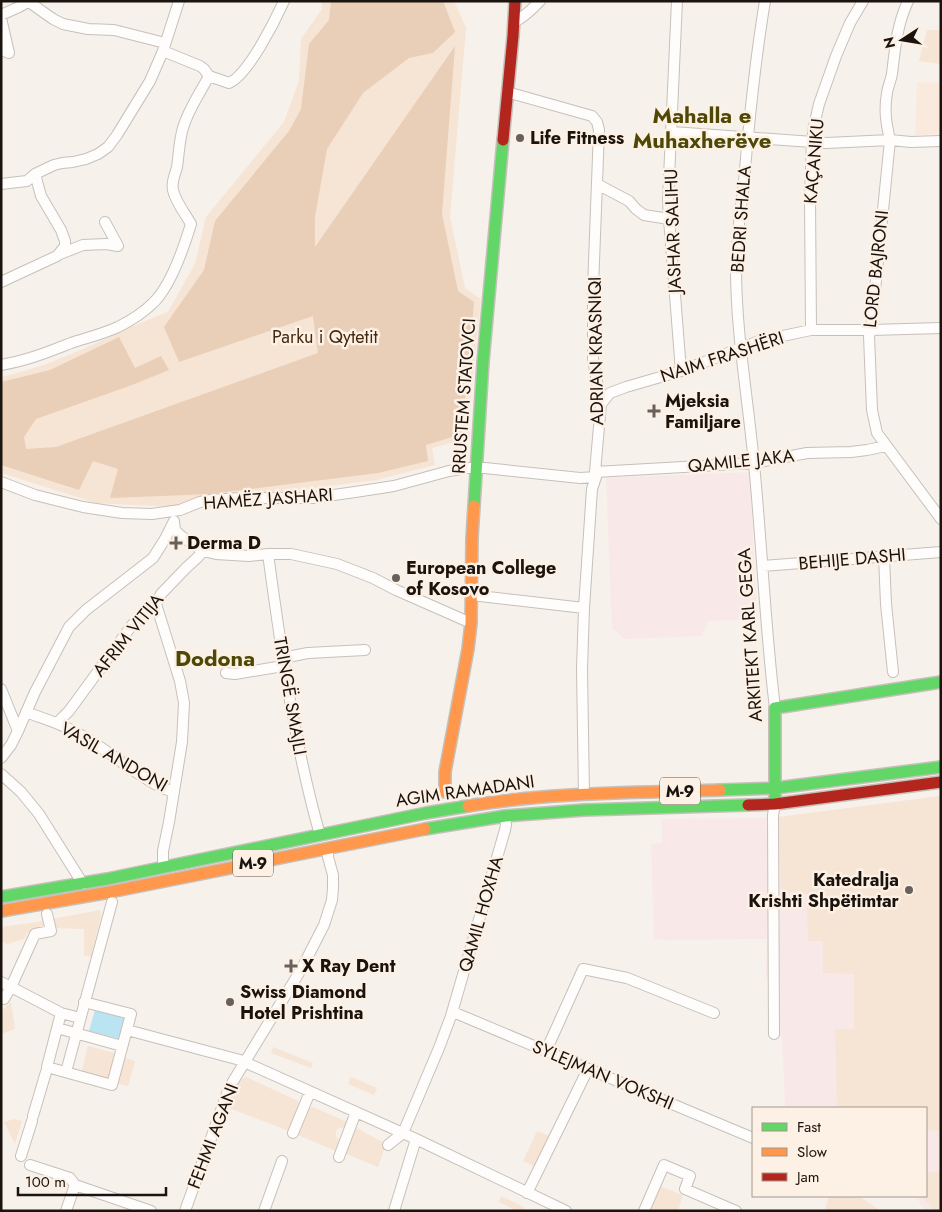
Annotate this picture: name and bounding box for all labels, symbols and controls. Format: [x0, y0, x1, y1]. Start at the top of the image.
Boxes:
north arrow [877, 15, 927, 65]
text: N [878, 35, 900, 50]
district label: Mahalla e Muhaxherëve [633, 99, 771, 156]
street label: KAÇANIKU [797, 117, 831, 205]
place label: Life Fitness [530, 125, 624, 151]
marker: Life Fitness [514, 132, 526, 144]
street label: BEDRI SHALA [724, 165, 758, 273]
street label: JASHAR SALIHU [658, 168, 688, 296]
street label: LORD BAJRONI [857, 209, 895, 329]
street label: ADRIAN KRASNIQI [582, 276, 610, 426]
street label: RRUSTEM STATOVCI [446, 317, 482, 475]
park label: Parku i Qytetit [272, 324, 379, 350]
street label: NAIM FRASHËRI [657, 325, 787, 389]
place label: Mjeksia Familjare [665, 388, 741, 435]
marker: Mjeksia Familjare [647, 404, 661, 418]
street label: QAMILE JAKA [687, 442, 796, 480]
street label: HAMËZ JASHARI [202, 482, 334, 516]
place label: Derma D [187, 530, 261, 556]
marker: Derma D [169, 536, 183, 550]
street label: BEHIJE DASHI [797, 541, 907, 577]
street label: ARKITEKT KARL GEGA [731, 547, 769, 723]
place label: European College of Kosovo [406, 555, 556, 602]
marker: European College of Kosovo [390, 572, 402, 584]
street label: AFRIM VITIJA [86, 588, 170, 682]
street label: TRINGË SMAJLI [267, 635, 313, 757]
district label: Dodona [175, 642, 255, 674]
street label: VASIL ANDONI [55, 716, 173, 798]
street label: AGIM RAMADANI [394, 768, 536, 814]
road number: M-9 [660, 778, 700, 804]
road number: M-9 [233, 850, 273, 876]
street label: QAMIL HOXHA [452, 853, 510, 975]
place label: Katedralja Krishti Shpëtimtar [748, 867, 900, 914]
marker: Katedralja Krishti Shpëtimtar [903, 884, 915, 896]
place label: X Ray Dent [302, 953, 396, 979]
marker: X Ray Dent [284, 959, 298, 973]
place label: Swiss Diamond Hotel Prishtina [240, 979, 366, 1026]
marker: Swiss Diamond Hotel Prishtina [224, 996, 236, 1008]
street label: SYLEJMAN VOKSHI [528, 1033, 678, 1117]
street label: FEHMI AGANI [181, 1079, 245, 1193]
legend [752, 1107, 927, 1197]
text: Fast [797, 1116, 821, 1138]
text: Slow [797, 1141, 828, 1163]
scale bar [18, 1164, 165, 1196]
text: Jam [795, 1166, 820, 1188]
text: 100 m [25, 1171, 66, 1193]

